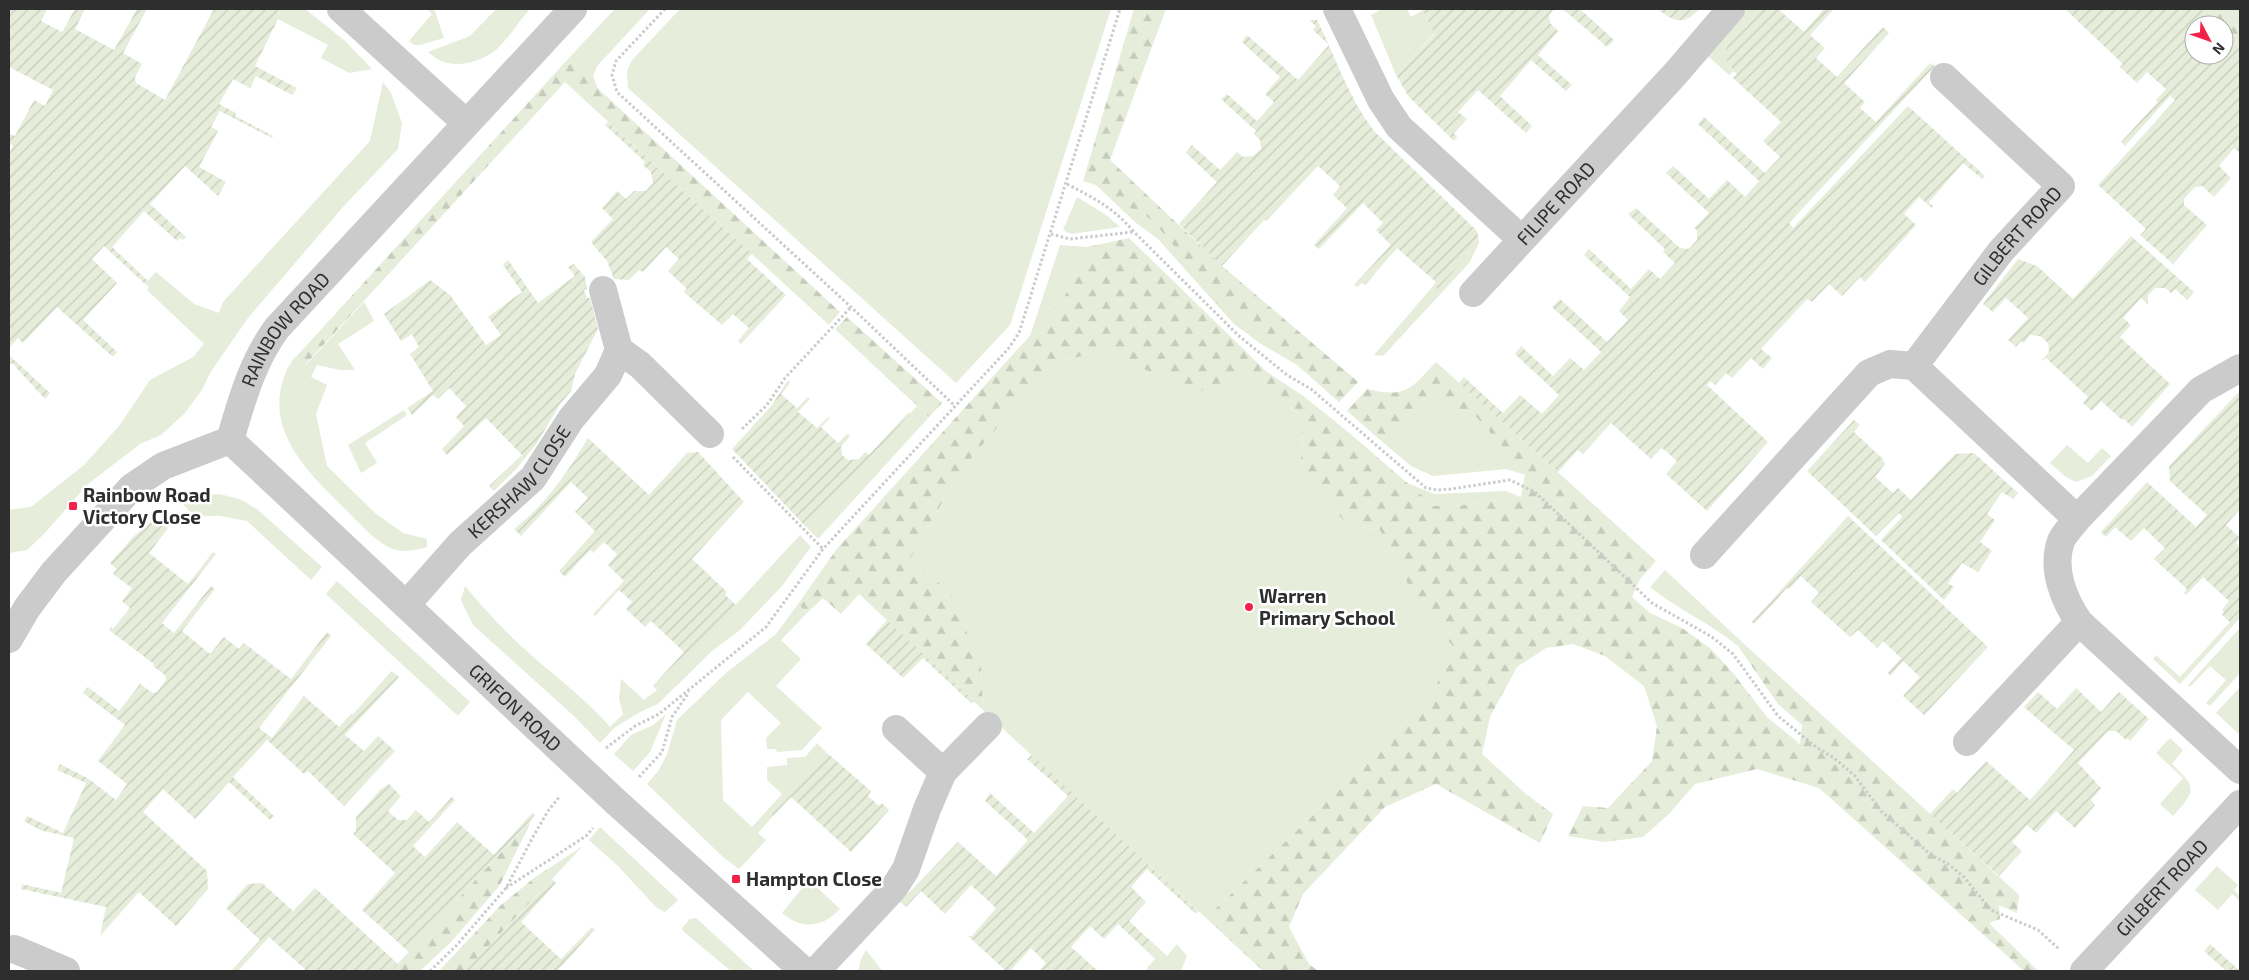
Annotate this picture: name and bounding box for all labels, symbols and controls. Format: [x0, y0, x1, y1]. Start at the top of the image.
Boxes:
north arrow [2184, 15, 2234, 65]
text: N [2209, 39, 2229, 58]
street label: FILIPE ROAD [1511, 157, 1599, 249]
street label: GILBERT ROAD [1967, 181, 2066, 290]
street label: RAINBOW ROAD [236, 267, 334, 390]
street label: KERSHAW CLOSE [463, 421, 575, 543]
place label: Rainbow Road Victory Close [83, 483, 211, 529]
marker: Rainbow Road Victory Close [67, 500, 79, 512]
place label: Warren Primary School [1259, 584, 1396, 630]
marker: Warren Primary School [1243, 601, 1255, 613]
street label: GRIFON ROAD [465, 658, 566, 756]
street label: GILBERT ROAD [2111, 834, 2212, 941]
place label: Hampton Close [746, 867, 882, 890]
marker: Hampton Close [730, 873, 742, 885]

